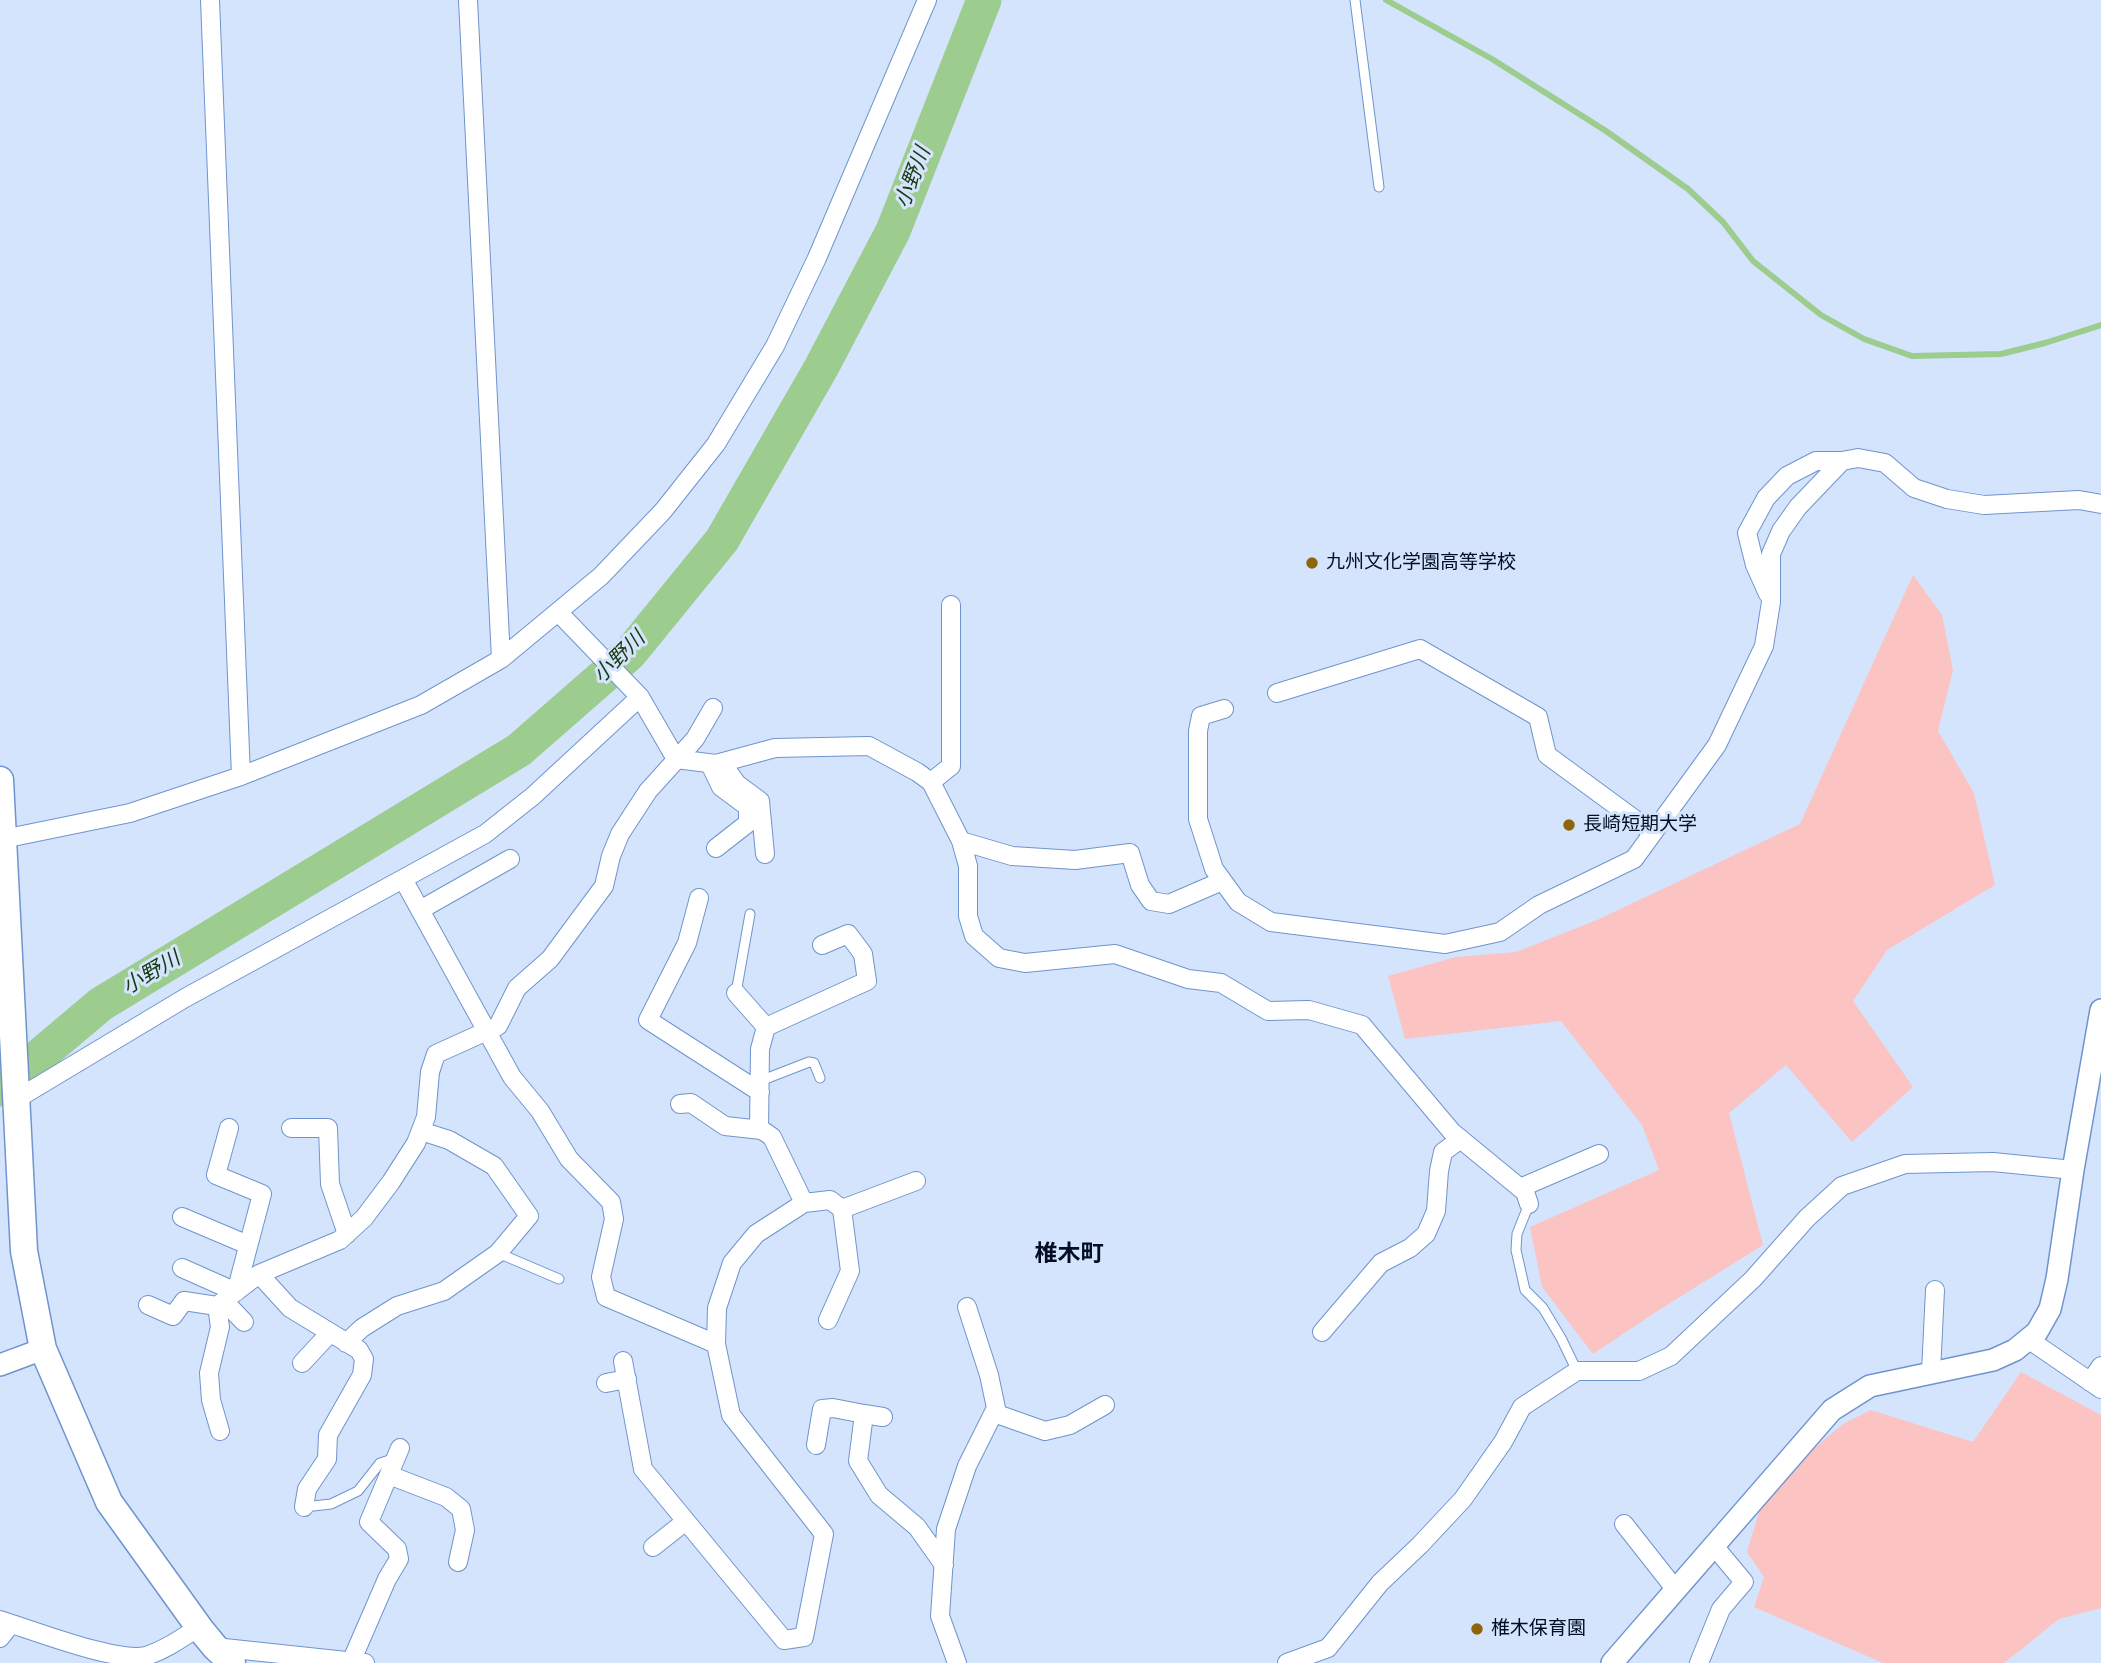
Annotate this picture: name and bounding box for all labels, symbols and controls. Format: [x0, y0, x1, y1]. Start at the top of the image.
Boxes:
water label: 小野川 [891, 144, 937, 212]
place label: 九州文化学園高等学校 [1326, 552, 1516, 574]
marker: 九州文化学園高等学校 [1304, 555, 1320, 571]
water label: 小野川 [589, 627, 651, 689]
place label: 長崎短期大学 [1583, 814, 1697, 836]
marker: 長崎短期大学 [1561, 817, 1577, 833]
water label: 小野川 [119, 947, 185, 1001]
district label: 椎木町 [1035, 1241, 1103, 1269]
place label: 椎木保育園 [1491, 1618, 1586, 1640]
marker: 椎木保育園 [1469, 1621, 1485, 1637]

